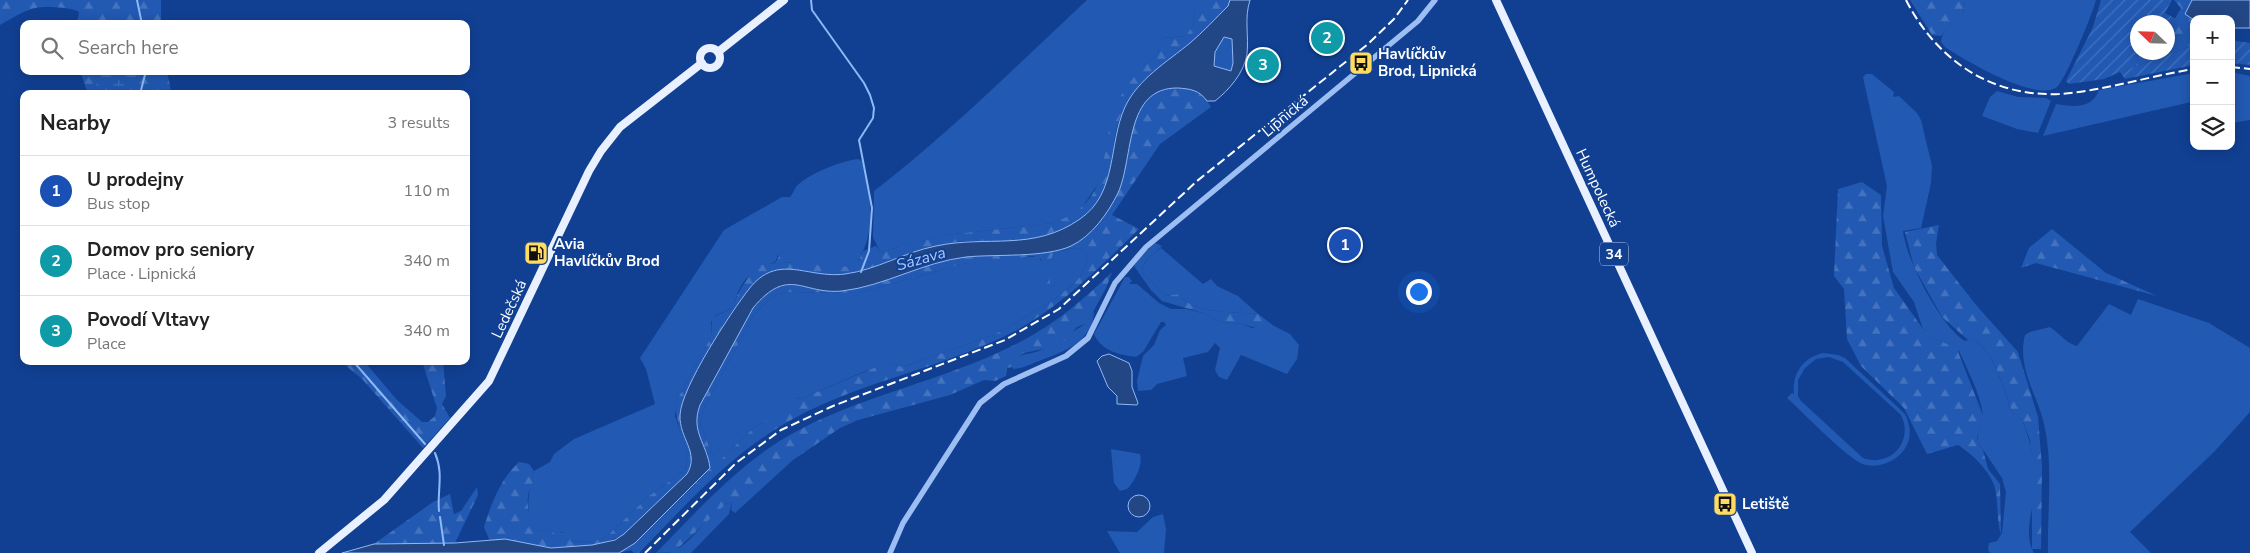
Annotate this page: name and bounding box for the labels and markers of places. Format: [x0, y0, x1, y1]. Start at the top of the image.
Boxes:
pin: 2 [1311, 19, 1343, 57]
place label: Havlíčkův Brod, Lipnická [1378, 44, 1477, 81]
pin: 3 [1247, 46, 1279, 84]
bus stop icon: Havlíčkův Brod, Lipnická [1348, 50, 1374, 76]
pin: 1 [1329, 226, 1361, 264]
place label: Avia Havlíčkův Brod [554, 234, 660, 271]
fuel station icon: Avia Havlíčkův Brod [523, 240, 549, 266]
bus stop icon: Letiště [1712, 491, 1738, 517]
place label: Letiště [1742, 494, 1789, 514]

